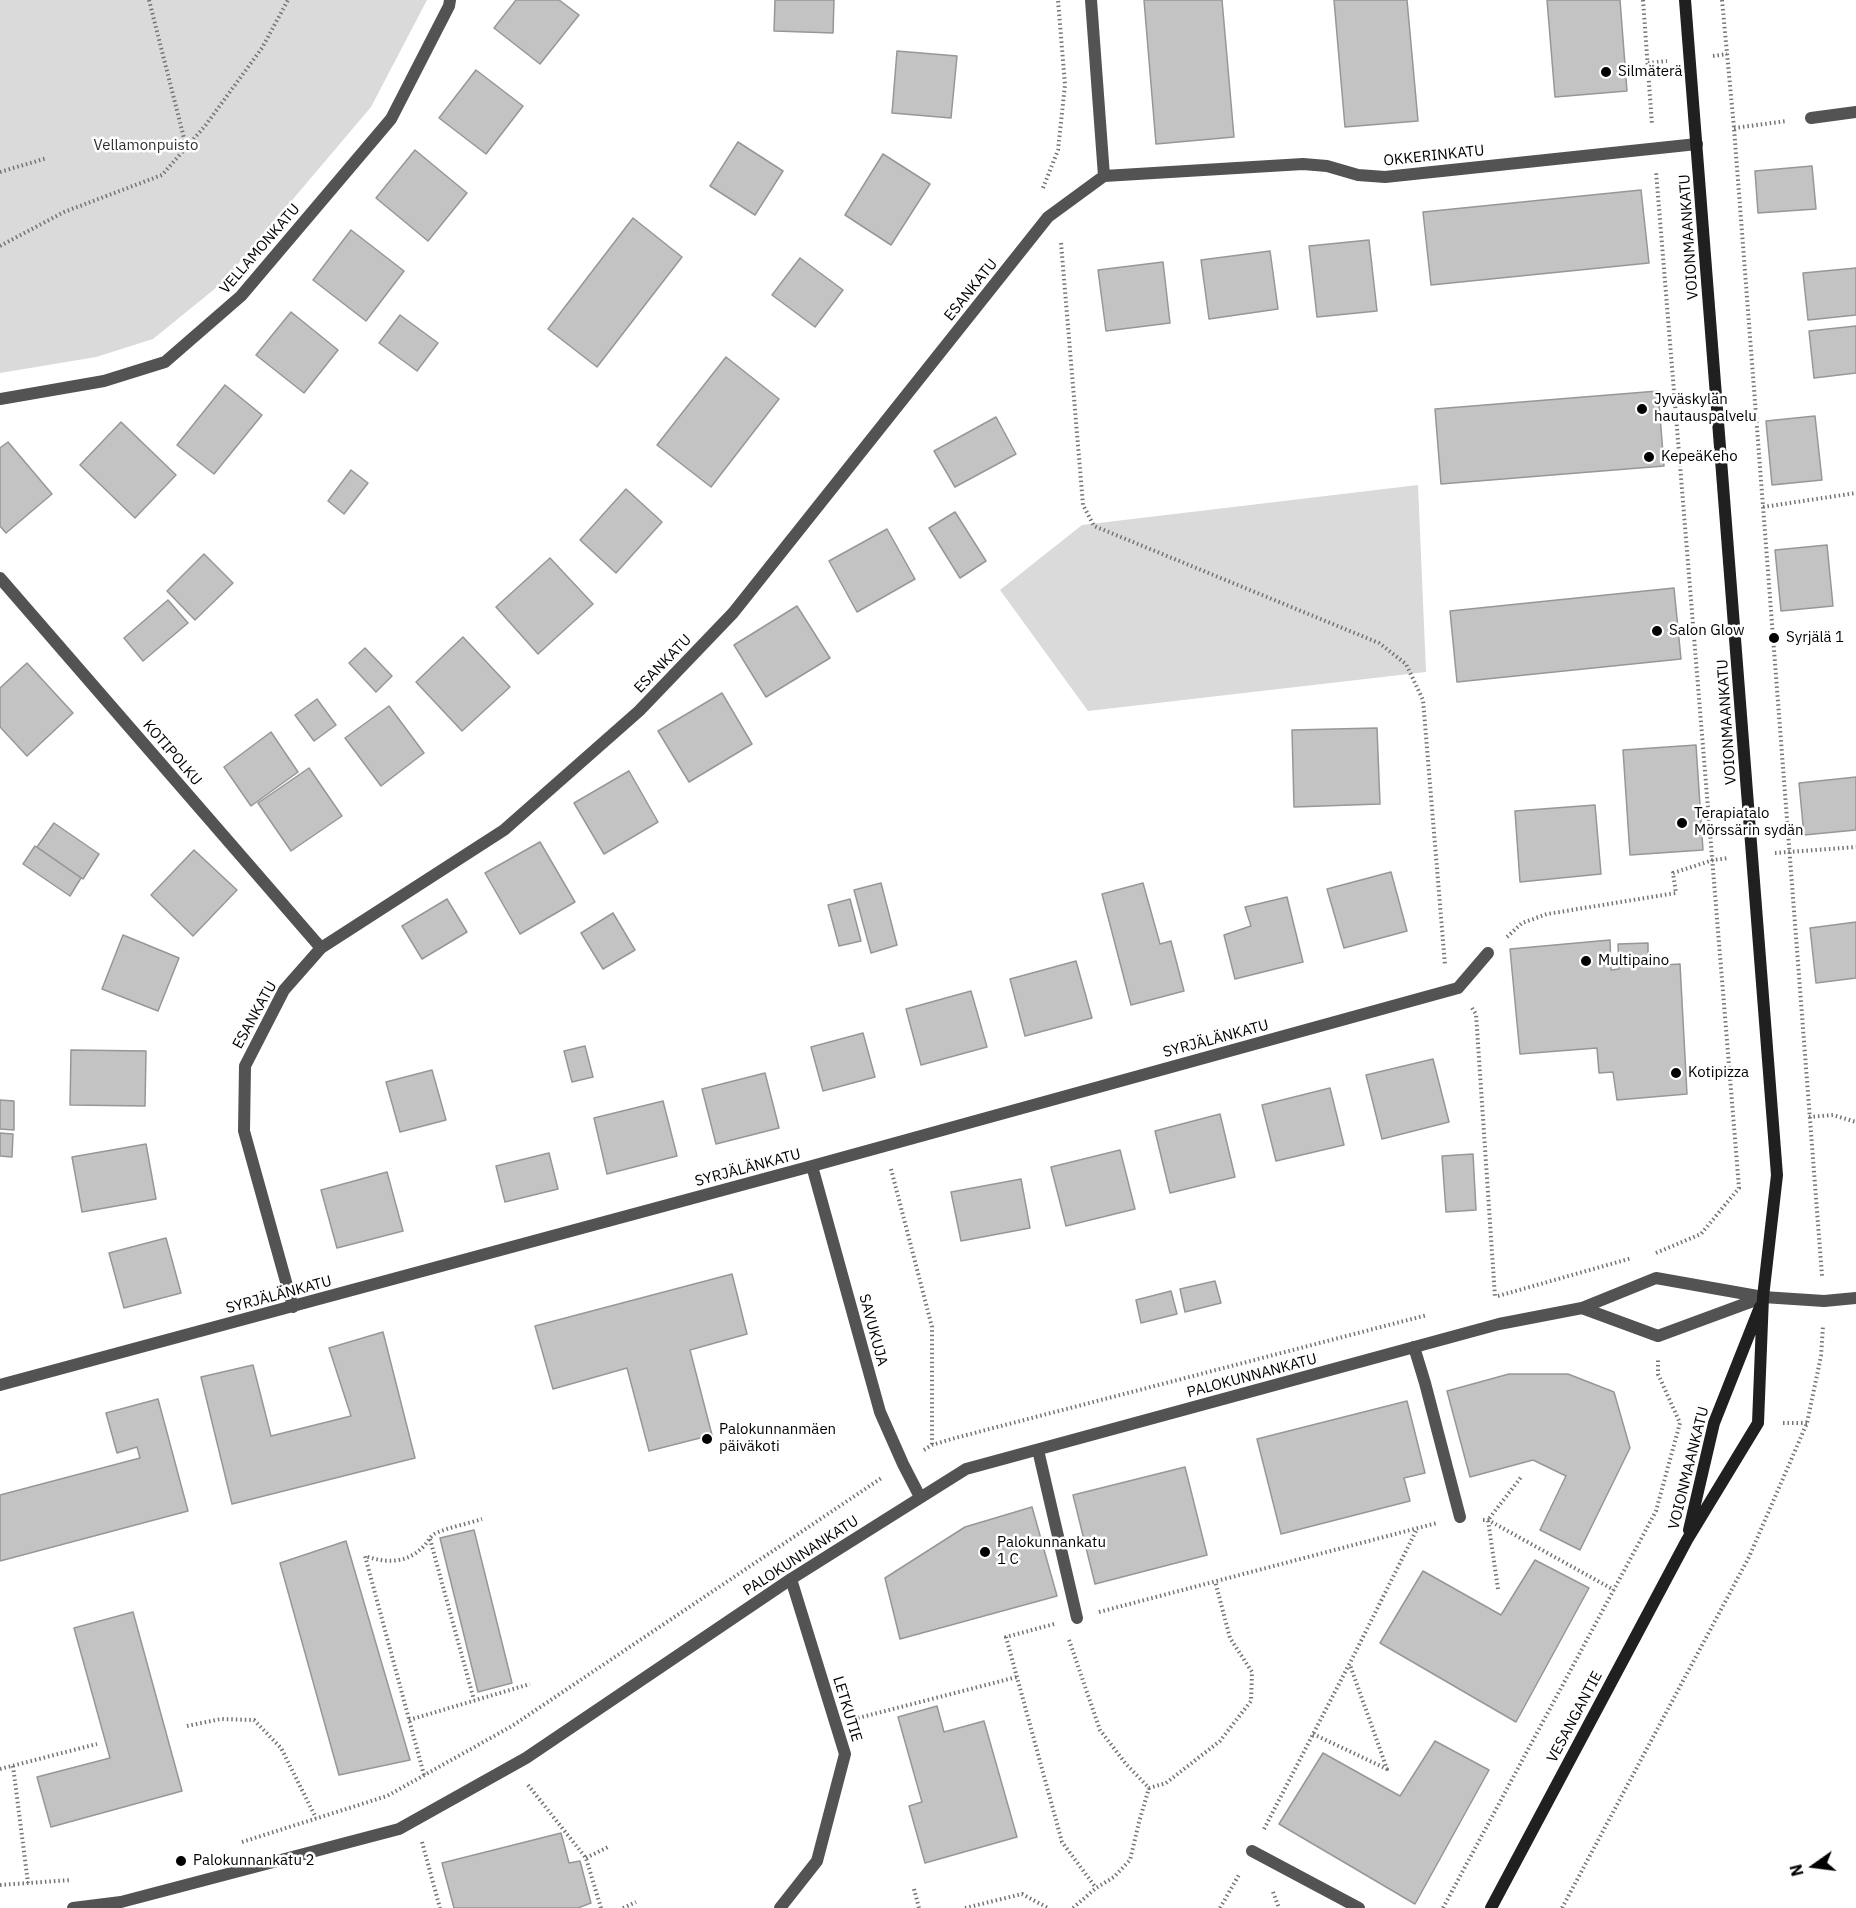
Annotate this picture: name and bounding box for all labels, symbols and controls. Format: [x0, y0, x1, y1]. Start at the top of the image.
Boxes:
place label: Silmäterä [1618, 63, 1683, 81]
marker: Silmäterä [1599, 65, 1613, 79]
park label: Vellamonpuisto [94, 137, 198, 155]
street label: OKKERINKATU [1383, 142, 1485, 170]
street label: VOIONMAANKATU [1676, 174, 1702, 300]
street label: VELLAMONKATU [216, 200, 304, 298]
street label: ESANKATU [941, 255, 1001, 325]
place label: Jyväskylän hautauspalvelu [1654, 391, 1757, 426]
marker: Jyväskylän hautauspalvelu [1635, 402, 1649, 416]
place label: KepeäKeho [1661, 448, 1738, 466]
marker: KepeäKeho [1642, 450, 1656, 464]
place label: Salon Glow [1669, 622, 1745, 640]
marker: Salon Glow [1650, 624, 1664, 638]
place label: Syrjälä 1 [1786, 629, 1844, 647]
street label: ESANKATU [631, 631, 695, 697]
marker: Syrjälä 1 [1767, 631, 1781, 645]
street label: VOIONMAANKATU [1714, 659, 1740, 785]
street label: KOTIPOLKU [139, 717, 205, 789]
place label: Terapiatalo Mörssärin sydän [1694, 805, 1804, 840]
marker: Terapiatalo Mörssärin sydän [1675, 816, 1689, 830]
place label: Multipaino [1598, 952, 1669, 970]
marker: Multipaino [1579, 954, 1593, 968]
street label: ESANKATU [229, 978, 281, 1052]
street label: SYRJÄLÄNKATU [1161, 1016, 1271, 1062]
place label: Kotipizza [1688, 1064, 1749, 1082]
marker: Kotipizza [1669, 1066, 1683, 1080]
street label: SYRJÄLÄNKATU [693, 1145, 803, 1191]
street label: SYRJÄLÄNKATU [224, 1272, 334, 1318]
street label: SAVUKUJA [855, 1292, 891, 1368]
street label: PALOKUNNANKATU [1185, 1350, 1319, 1402]
street label: VOIONMAANKATU [1665, 1405, 1713, 1531]
place label: Palokunnanmäen päiväkoti [719, 1421, 836, 1456]
marker: Palokunnanmäen päiväkoti [700, 1432, 714, 1446]
street label: PALOKUNNANKATU [740, 1512, 862, 1600]
place label: Palokunnankatu 1 C [997, 1534, 1106, 1569]
marker: Palokunnankatu 1 C [978, 1545, 992, 1559]
street label: VESANGANTIE [1543, 1668, 1607, 1766]
street label: LETKUTIE [828, 1674, 866, 1744]
north arrow [1784, 1836, 1844, 1896]
place label: Palokunnankatu 2 [193, 1852, 314, 1870]
marker: Palokunnankatu 2 [174, 1854, 188, 1868]
text: N [1785, 1862, 1808, 1878]

